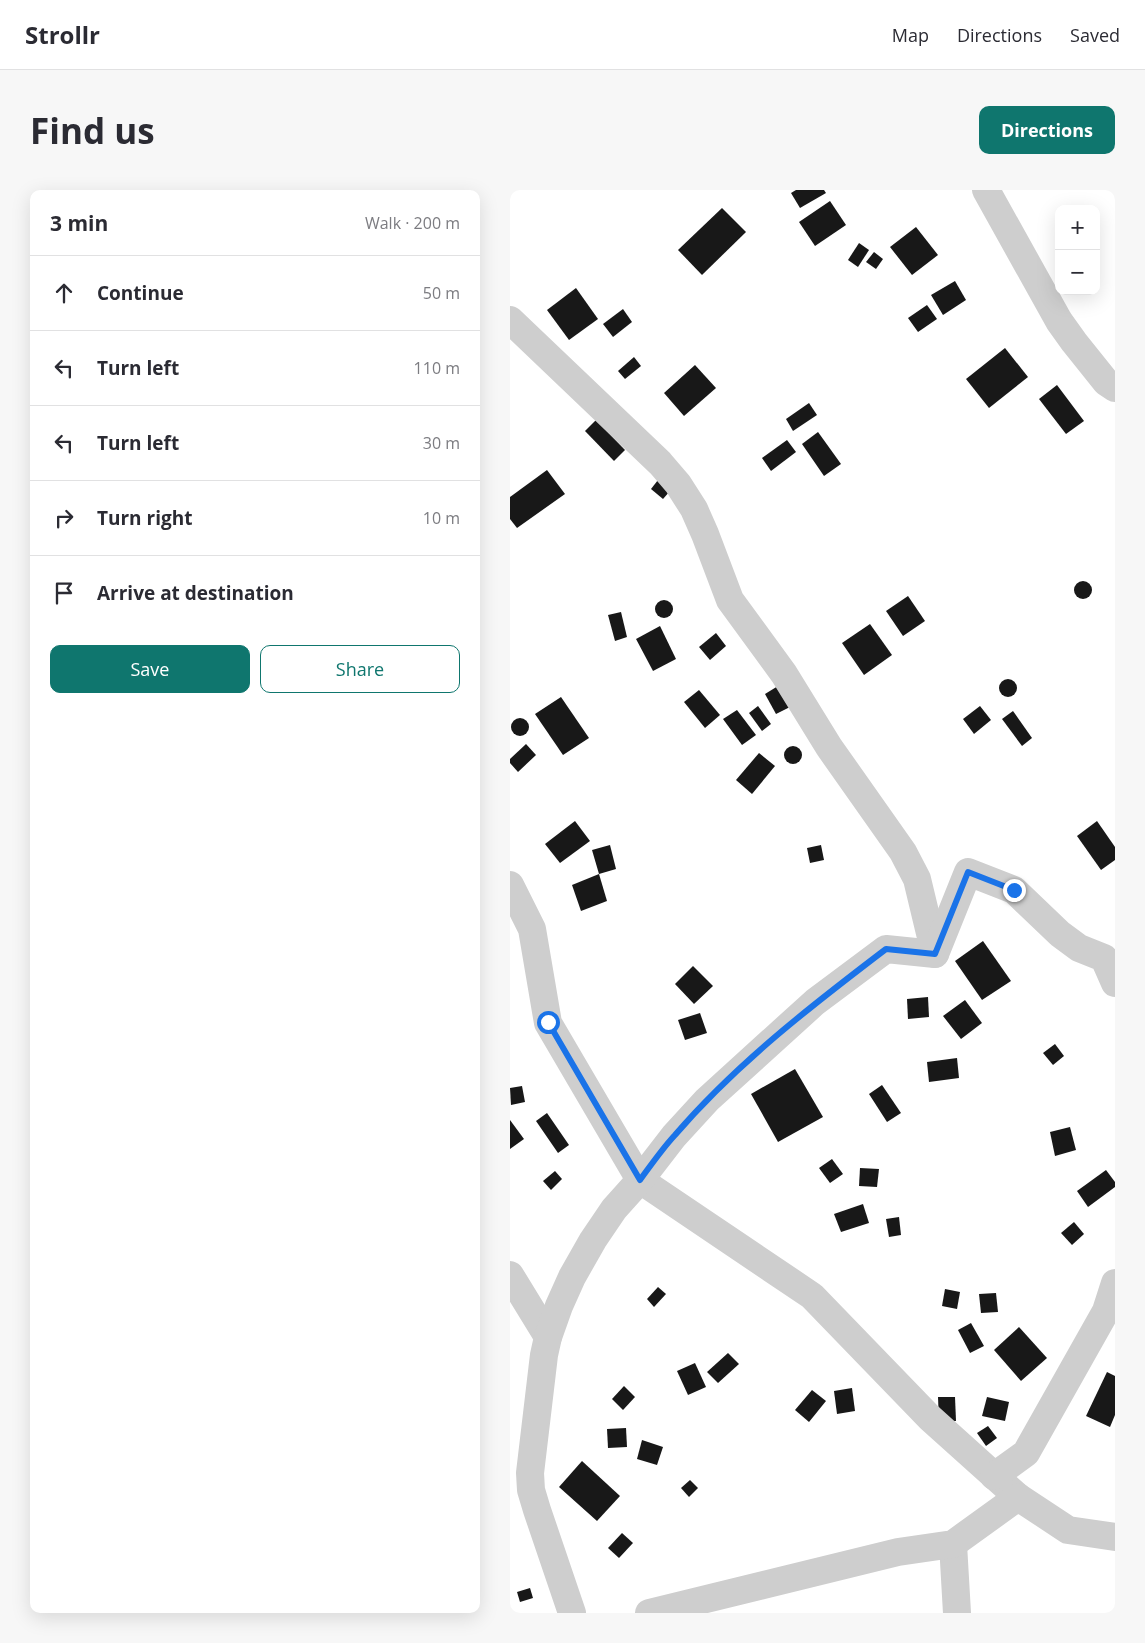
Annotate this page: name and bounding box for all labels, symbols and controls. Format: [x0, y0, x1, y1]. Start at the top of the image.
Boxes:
text: Strollr [25, 18, 100, 51]
text: Map [892, 23, 929, 47]
text: Directions [957, 23, 1042, 47]
text: Saved [1070, 23, 1120, 47]
button: Directions [979, 106, 1115, 154]
text: Find us [30, 107, 155, 154]
map controls [1055, 205, 1100, 295]
button: + [1055, 205, 1100, 250]
text: 3 min [50, 209, 108, 237]
text: Walk · 200 m [365, 212, 460, 234]
button: − [1055, 250, 1100, 295]
icon: ahead [50, 279, 78, 307]
text: Continue [97, 280, 184, 306]
text: 50 m [423, 282, 460, 304]
icon: left [50, 354, 78, 382]
text: Turn left [97, 355, 179, 381]
text: 110 m [414, 357, 460, 379]
icon: left [50, 429, 78, 457]
text: Turn left [97, 430, 179, 456]
text: 30 m [423, 432, 460, 454]
icon: right [50, 504, 78, 532]
text: Turn right [97, 505, 192, 531]
text: 10 m [423, 507, 460, 529]
icon: arrive [50, 579, 78, 607]
text: Arrive at destination [97, 580, 294, 606]
button: Save [50, 645, 250, 693]
button: Share [260, 645, 460, 693]
route end [1003, 879, 1026, 902]
route start [537, 1011, 560, 1034]

